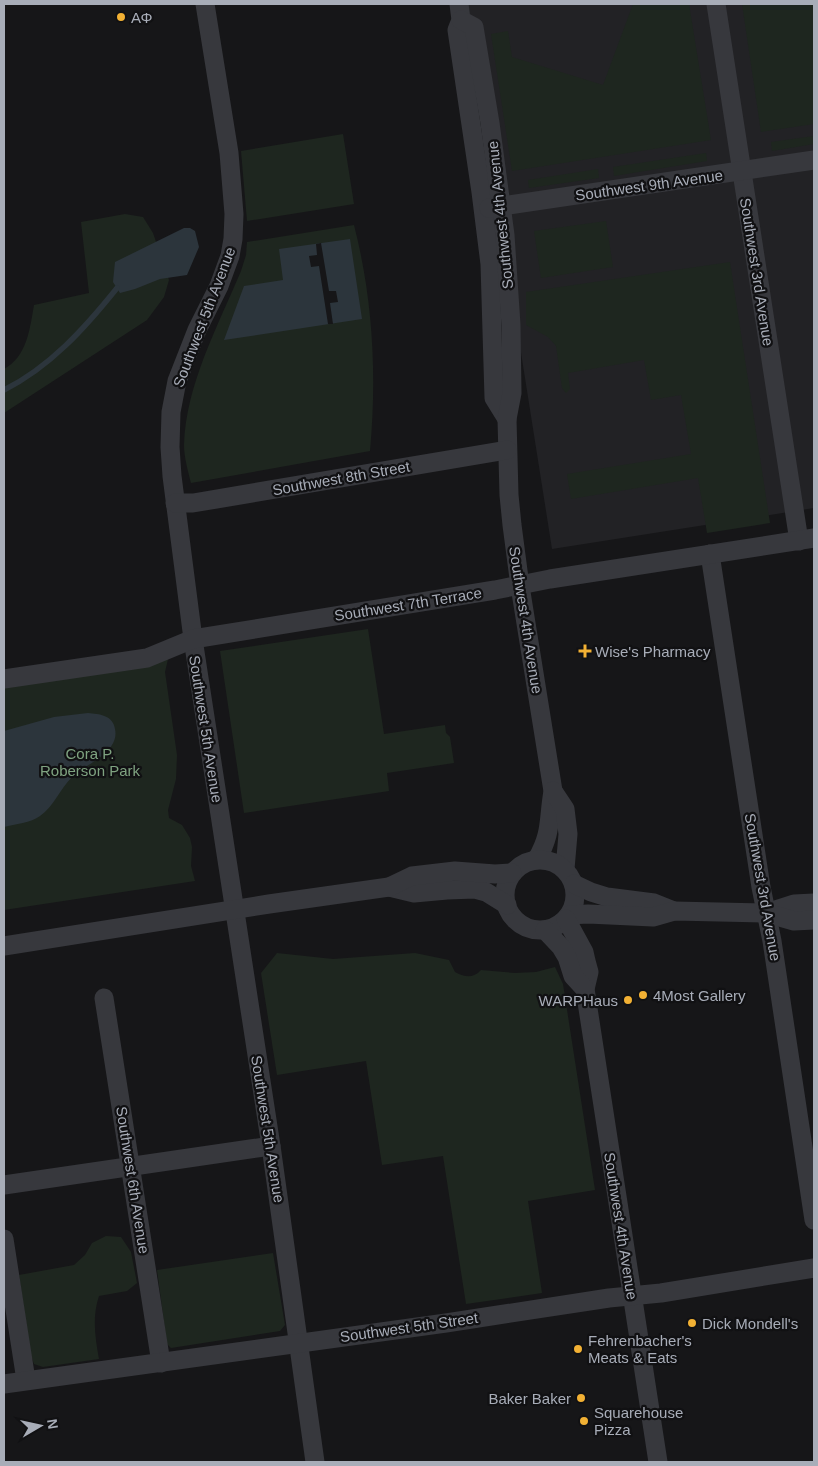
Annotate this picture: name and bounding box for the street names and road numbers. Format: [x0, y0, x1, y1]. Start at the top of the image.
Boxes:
street label: Southwest 4th Avenue [484, 140, 516, 290]
street label: Southwest 9th Avenue [574, 166, 724, 204]
street label: Southwest 3rd Avenue [737, 197, 777, 347]
street label: Southwest 5th Avenue [169, 244, 239, 390]
street label: Southwest 8th Street [271, 457, 412, 498]
street label: Southwest 4th Avenue [506, 545, 546, 695]
street label: Southwest 7th Terrace [333, 584, 483, 624]
street label: Southwest 5th Avenue [186, 654, 226, 804]
street label: Southwest 3rd Avenue [742, 812, 784, 962]
street label: Southwest 5th Avenue [248, 1054, 288, 1204]
street label: Southwest 6th Avenue [113, 1105, 153, 1255]
street label: Southwest 4th Avenue [601, 1151, 641, 1301]
street label: Southwest 5th Street [339, 1309, 480, 1345]

